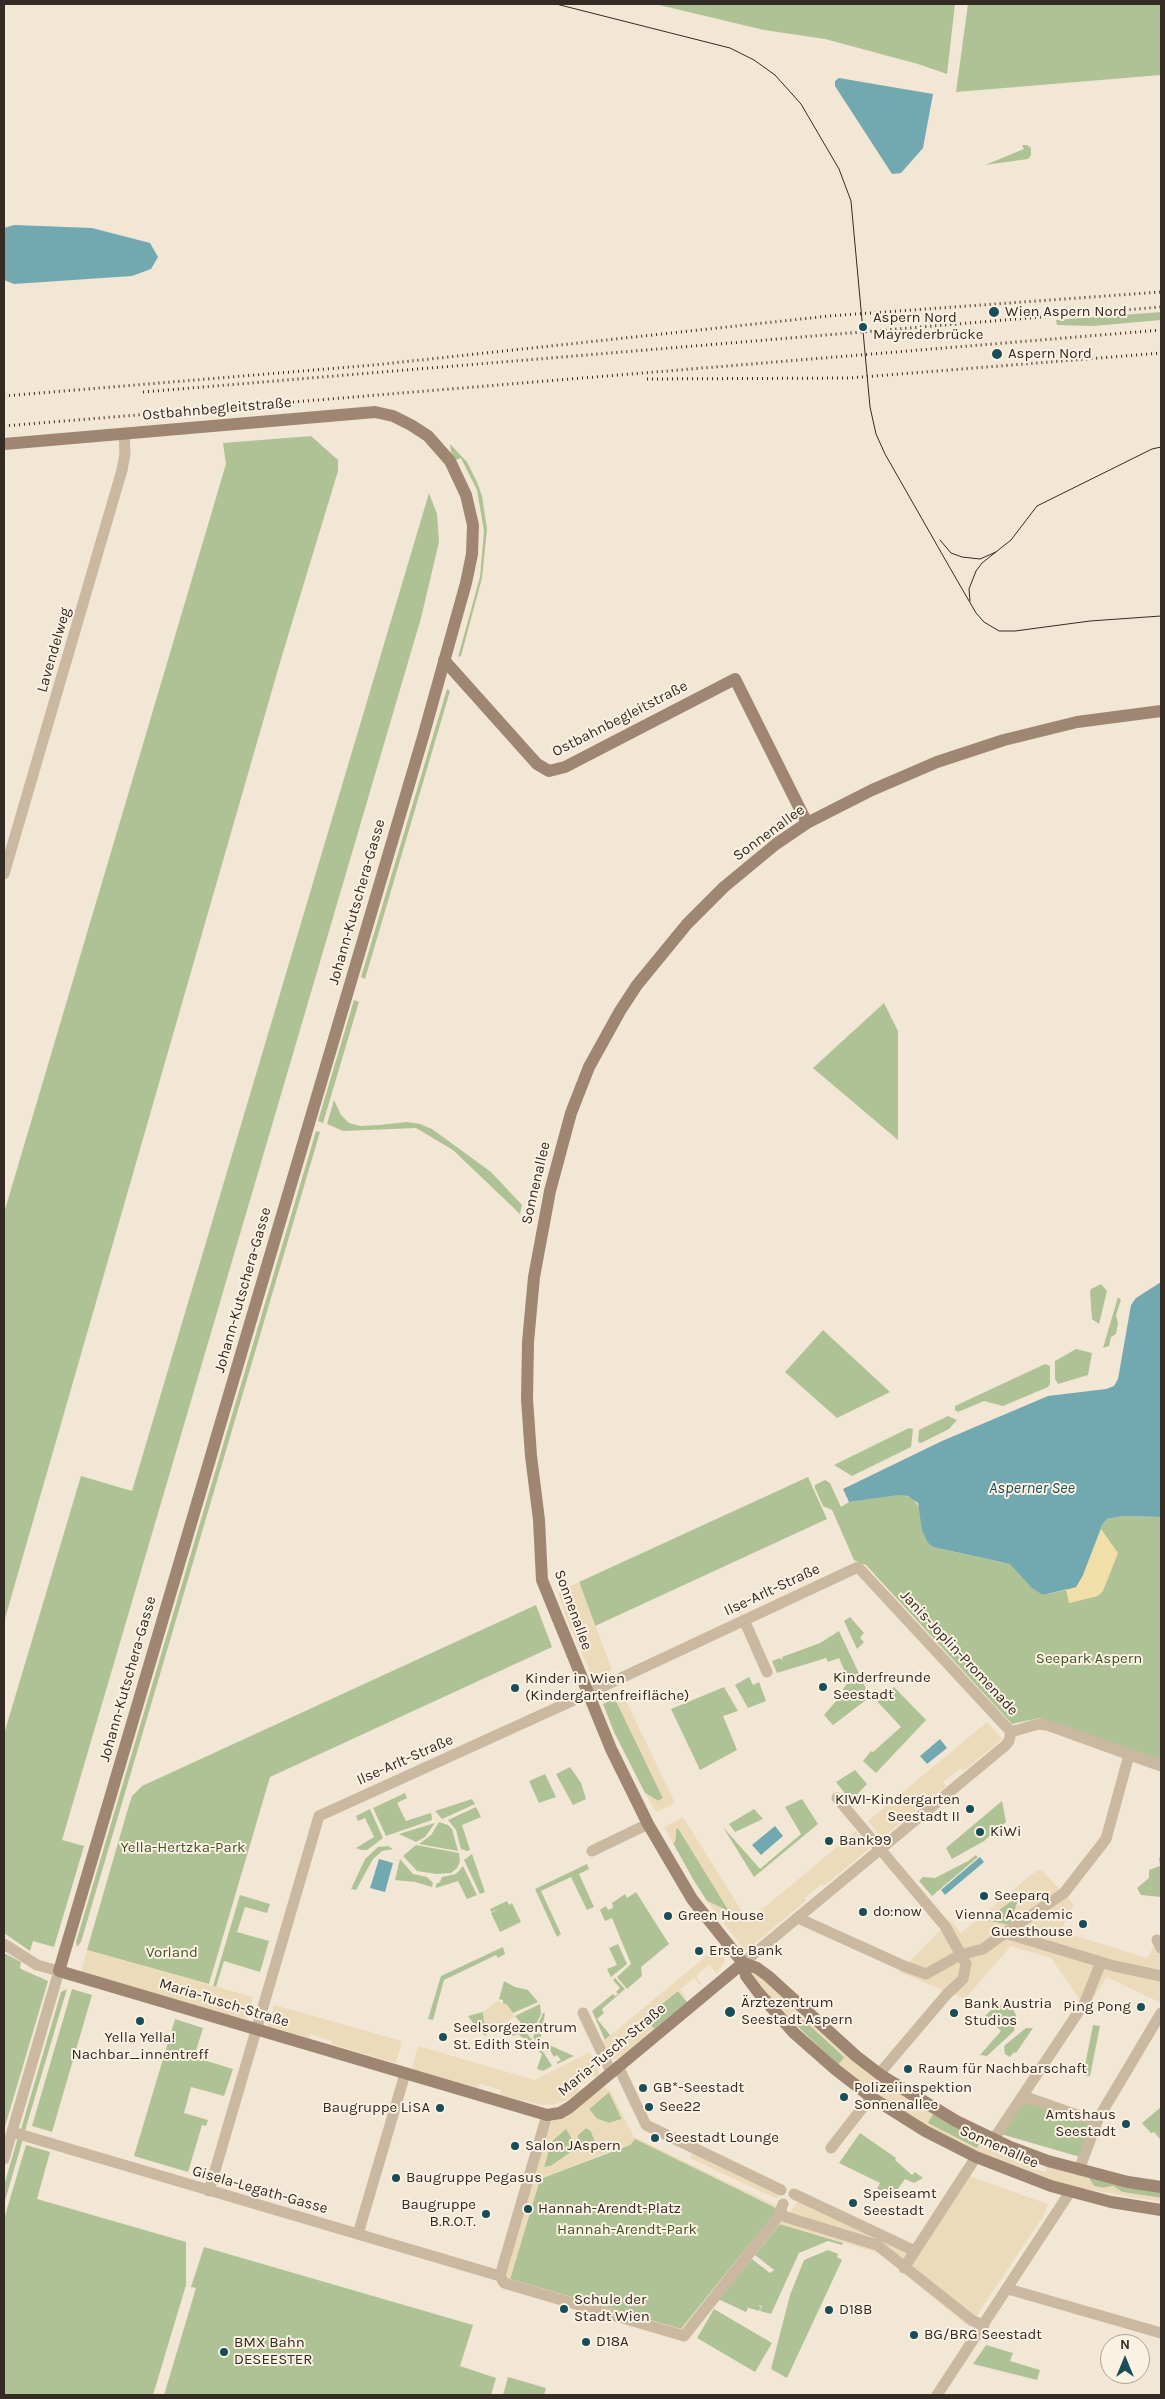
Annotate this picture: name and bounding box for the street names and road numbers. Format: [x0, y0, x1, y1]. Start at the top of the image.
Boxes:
street label: Ostbahnbegleitstraße [142, 394, 292, 424]
street label: Lavendelweg [33, 606, 75, 694]
street label: Ostbahnbegleitstraße [549, 677, 691, 761]
street label: Sonnenallee [730, 801, 808, 865]
street label: Johann-Kutschera-Gasse [325, 817, 389, 987]
street label: Sonnenallee [518, 1140, 554, 1226]
street label: Johann-Kutschera-Gasse [211, 1205, 275, 1375]
street label: Ilse-Arlt-Straße [721, 1560, 823, 1620]
street label: Sonnenallee [550, 1567, 596, 1653]
street label: Janis-Joplin-Promenade [896, 1587, 1022, 1719]
street label: Johann-Kutschera-Gasse [96, 1594, 160, 1764]
street label: Ilse-Arlt-Straße [354, 1731, 456, 1789]
street label: Maria-Tusch-Straße [157, 1975, 291, 2031]
street label: Maria-Tusch-Straße [554, 2000, 670, 2100]
street label: Sonnenallee [957, 2122, 1041, 2172]
street label: Gisela-Legath-Gasse [190, 2162, 330, 2218]

